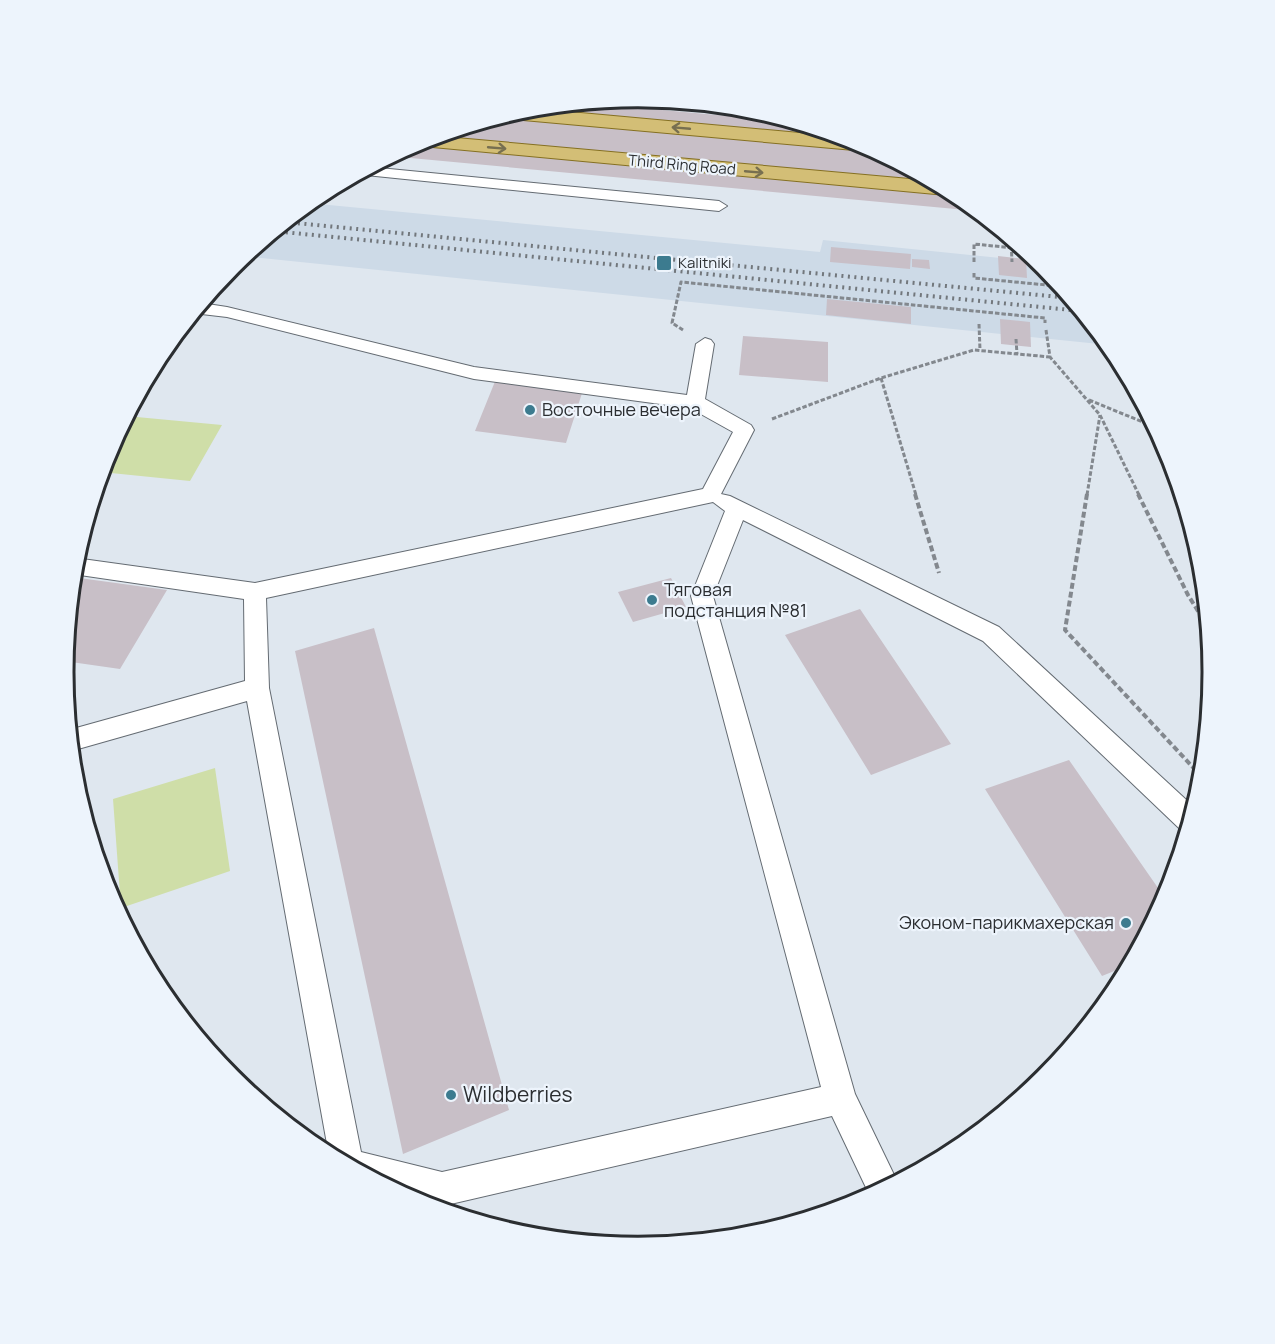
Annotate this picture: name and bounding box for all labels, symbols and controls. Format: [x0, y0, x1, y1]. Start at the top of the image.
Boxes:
one-way arrow [672, 122, 692, 133]
one-way arrow [487, 143, 507, 154]
street label: Third Ring Road [627, 149, 737, 180]
one-way arrow [744, 167, 764, 178]
place label: Kalitniki [678, 252, 732, 273]
marker: Kalitniki [655, 254, 673, 272]
place label: Восточные вечера [542, 397, 701, 421]
marker: Восточные вечера [523, 403, 537, 417]
place label: Тяговая подстанция №81 [664, 577, 807, 622]
marker: Тяговая подстанция №81 [645, 593, 659, 607]
place label: Эконом-парикмахерская [899, 910, 1114, 934]
marker: Эконом-парикмахерская [1119, 916, 1133, 930]
place label: Wildberries [463, 1080, 573, 1108]
marker: Wildberries [444, 1088, 458, 1102]

